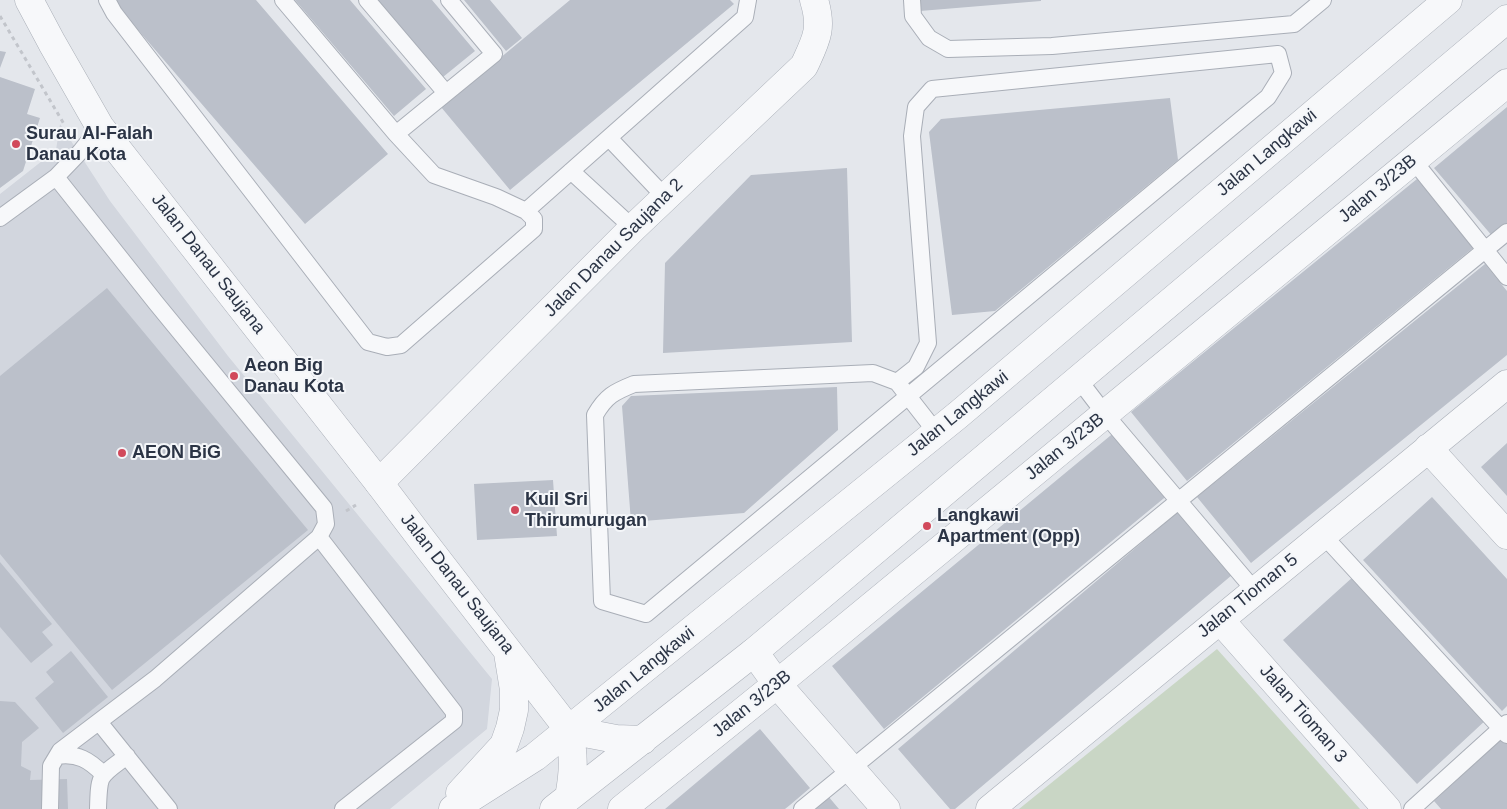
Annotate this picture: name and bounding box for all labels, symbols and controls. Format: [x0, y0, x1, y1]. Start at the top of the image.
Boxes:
street label: Jalan Langkawi [1213, 105, 1321, 201]
place label: Surau Al-Falah Danau Kota [26, 123, 153, 166]
marker: Surau Al-Falah Danau Kota [10, 138, 22, 150]
street label: Jalan 3/23B [1335, 150, 1421, 228]
street label: Jalan Danau Saujana 2 [540, 174, 688, 322]
street label: Jalan Danau Saujana [147, 190, 269, 338]
place label: Aeon Big Danau Kota [244, 355, 344, 398]
street label: Jalan Langkawi [903, 367, 1013, 461]
marker: Aeon Big Danau Kota [228, 370, 240, 382]
street label: Jalan 3/23B [1021, 409, 1109, 485]
place label: AEON BiG [132, 442, 221, 464]
marker: AEON BiG [116, 447, 128, 459]
place label: Kuil Sri Thirumurugan [525, 489, 647, 532]
marker: Kuil Sri Thirumurugan [509, 504, 521, 516]
place label: Langkawi Apartment (Opp) [937, 505, 1080, 548]
street label: Jalan Danau Saujana [396, 510, 518, 658]
marker: Langkawi Apartment (Opp) [921, 520, 933, 532]
street label: Jalan Tioman 5 [1194, 549, 1302, 643]
street label: Jalan Langkawi [589, 623, 699, 717]
street label: Jalan Tioman 3 [1255, 661, 1351, 767]
street label: Jalan 3/23B [708, 666, 796, 742]

